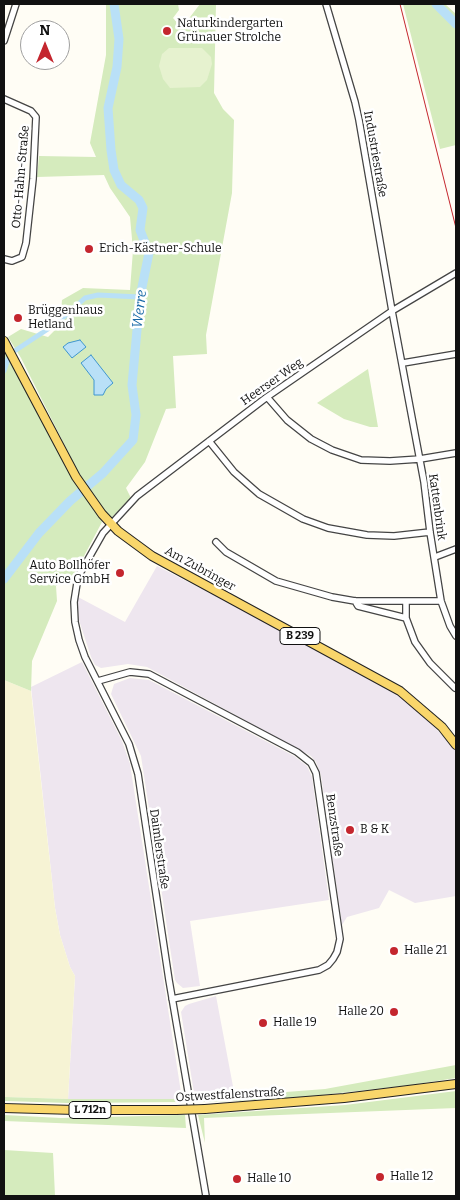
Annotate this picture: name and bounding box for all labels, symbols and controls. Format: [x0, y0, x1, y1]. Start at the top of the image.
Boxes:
place label: Naturkindergarten Grünauer Strolche [177, 17, 283, 45]
north arrow [20, 20, 70, 70]
text: N [40, 22, 50, 39]
marker: Naturkindergarten Grünauer Strolche [161, 25, 173, 37]
street label: Industriestraße [360, 110, 390, 198]
street label: Otto-Hahn-Straße [9, 125, 33, 229]
place label: Erich-Kästner-Schule [99, 242, 221, 256]
marker: Erich-Kästner-Schule [83, 243, 95, 255]
water label: Werre [129, 289, 151, 329]
place label: Brüggenhaus Hetland [28, 304, 103, 332]
marker: Brüggenhaus Hetland [12, 312, 24, 324]
street label: Heerser Weg [238, 355, 306, 409]
street label: Kattenbrink [425, 473, 449, 541]
street label: Am Zubringer [162, 544, 238, 594]
place label: Auto Bollhöfer Service GmbH [29, 559, 110, 587]
marker: Auto Bollhöfer Service GmbH [114, 567, 126, 579]
road number: B 239 [280, 628, 320, 644]
street label: Benzstraße [322, 793, 346, 857]
street label: Daimlerstraße [146, 808, 172, 890]
place label: B & K [360, 823, 389, 837]
marker: B & K [344, 824, 356, 836]
place label: Halle 21 [404, 944, 447, 958]
marker: Halle 21 [388, 945, 400, 957]
place label: Halle 20 [338, 1005, 384, 1019]
marker: Halle 20 [388, 1006, 400, 1018]
place label: Halle 19 [273, 1016, 317, 1030]
marker: Halle 19 [257, 1017, 269, 1029]
street label: Ostwestfalenstraße [175, 1085, 285, 1105]
road number: L 712n [69, 1102, 111, 1118]
place label: Halle 12 [390, 1170, 433, 1184]
marker: Halle 12 [374, 1171, 386, 1183]
place label: Halle 10 [247, 1172, 291, 1186]
marker: Halle 10 [231, 1173, 243, 1185]

